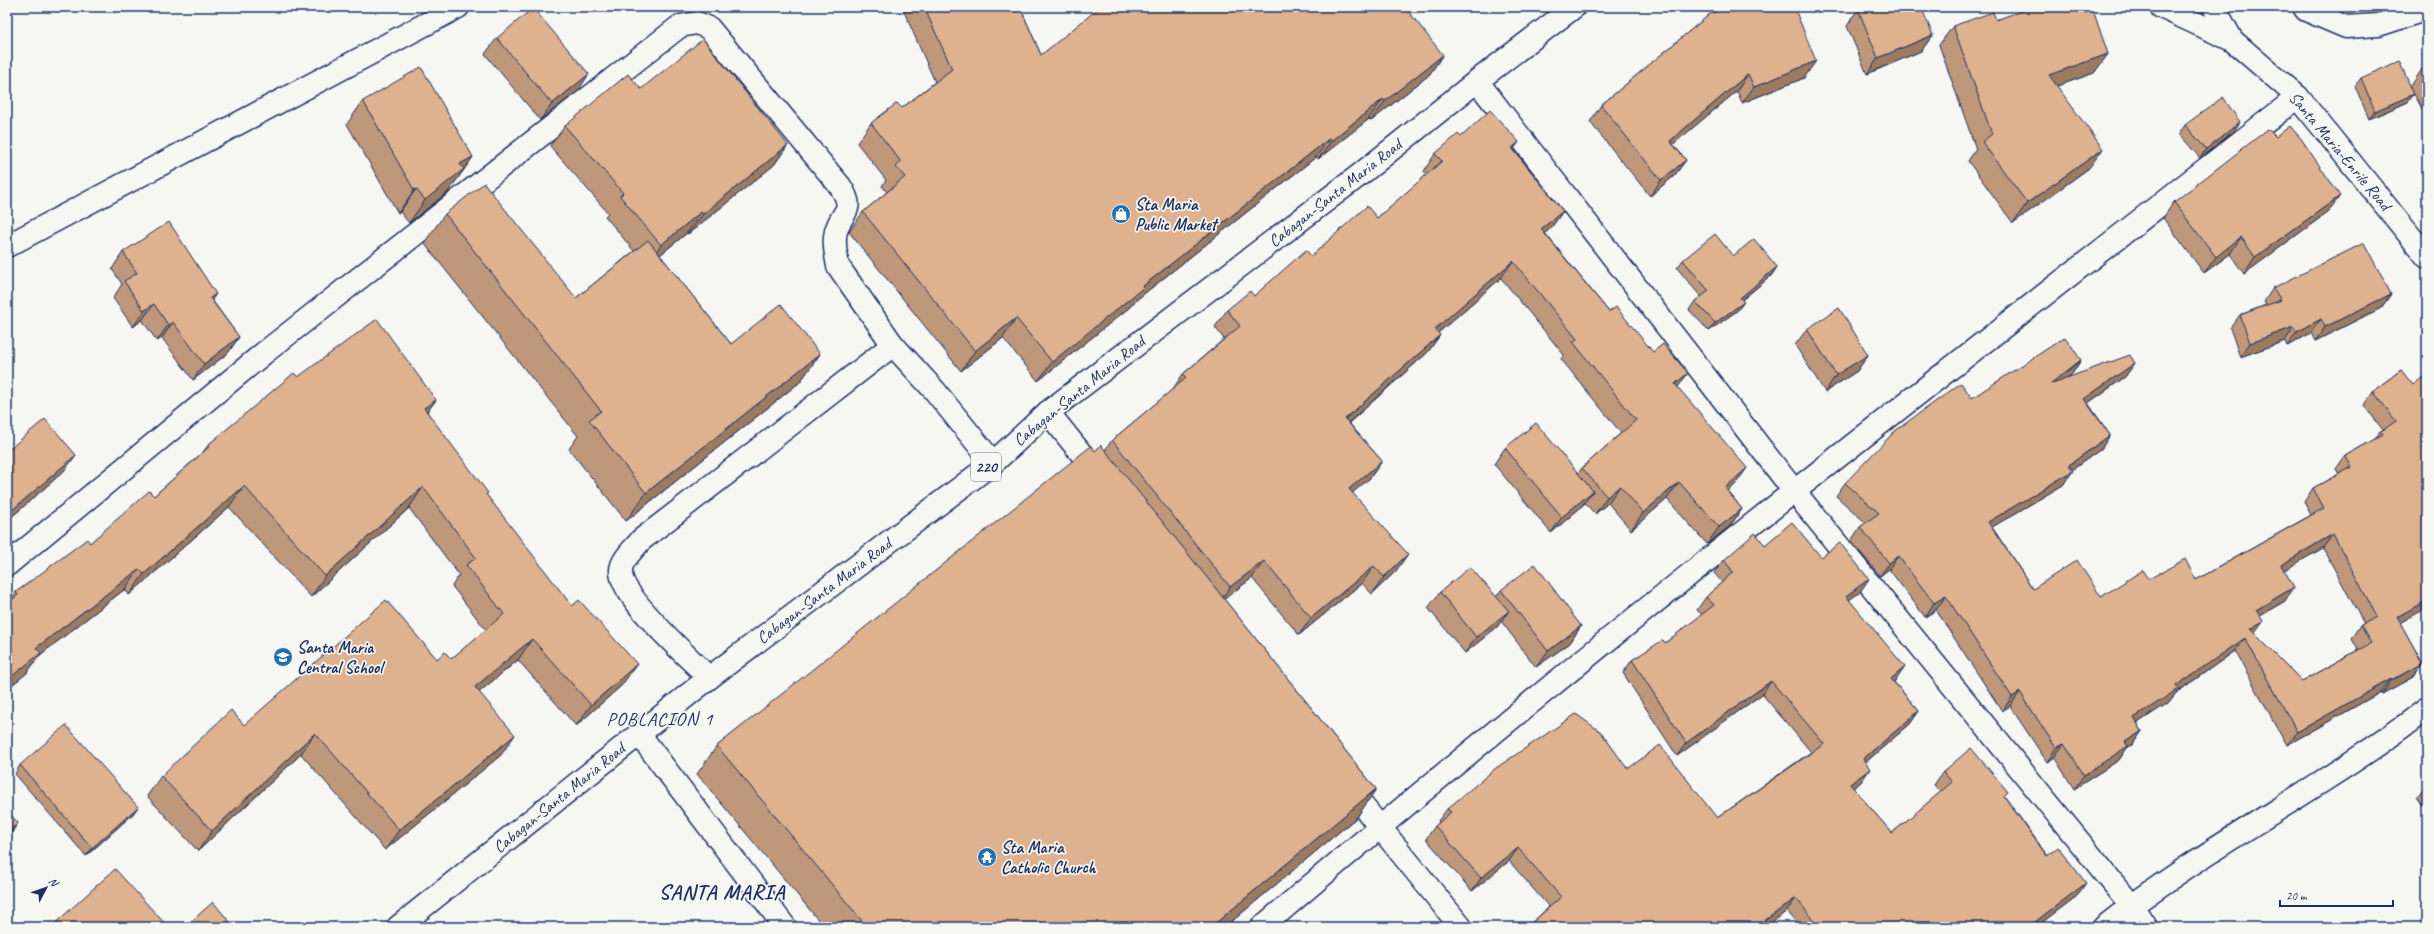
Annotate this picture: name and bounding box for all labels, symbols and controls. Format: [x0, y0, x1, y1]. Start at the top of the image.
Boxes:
street label: Santa Maria-Enrile Road [2284, 88, 2397, 216]
street label: Cabagan-Santa Maria Road [1264, 133, 1408, 252]
place label: Sta Maria Public Market [1135, 194, 1219, 235]
shop icon: Sta Maria Public Market [1110, 203, 1132, 225]
street label: Cabagan-Santa Maria Road [1009, 330, 1151, 451]
road number: 220 [971, 453, 1001, 481]
street label: Cabagan-Santa Maria Road [752, 532, 897, 649]
place label: Santa Maria Central School [297, 637, 386, 678]
school or university icon: Santa Maria Central School [272, 646, 294, 668]
district label: POBLACION 1 [607, 707, 714, 731]
street label: Cabagan-Santa Maria Road [489, 737, 631, 858]
place label: Sta Maria Catholic Church [1001, 837, 1097, 878]
temple icon: Sta Maria Catholic Church [976, 846, 998, 868]
north arrow [26, 868, 66, 908]
text: N [46, 874, 62, 890]
district label: SANTA MARIA [659, 879, 785, 905]
scale bar [2280, 882, 2393, 908]
text: 20 m [2286, 888, 2308, 904]

